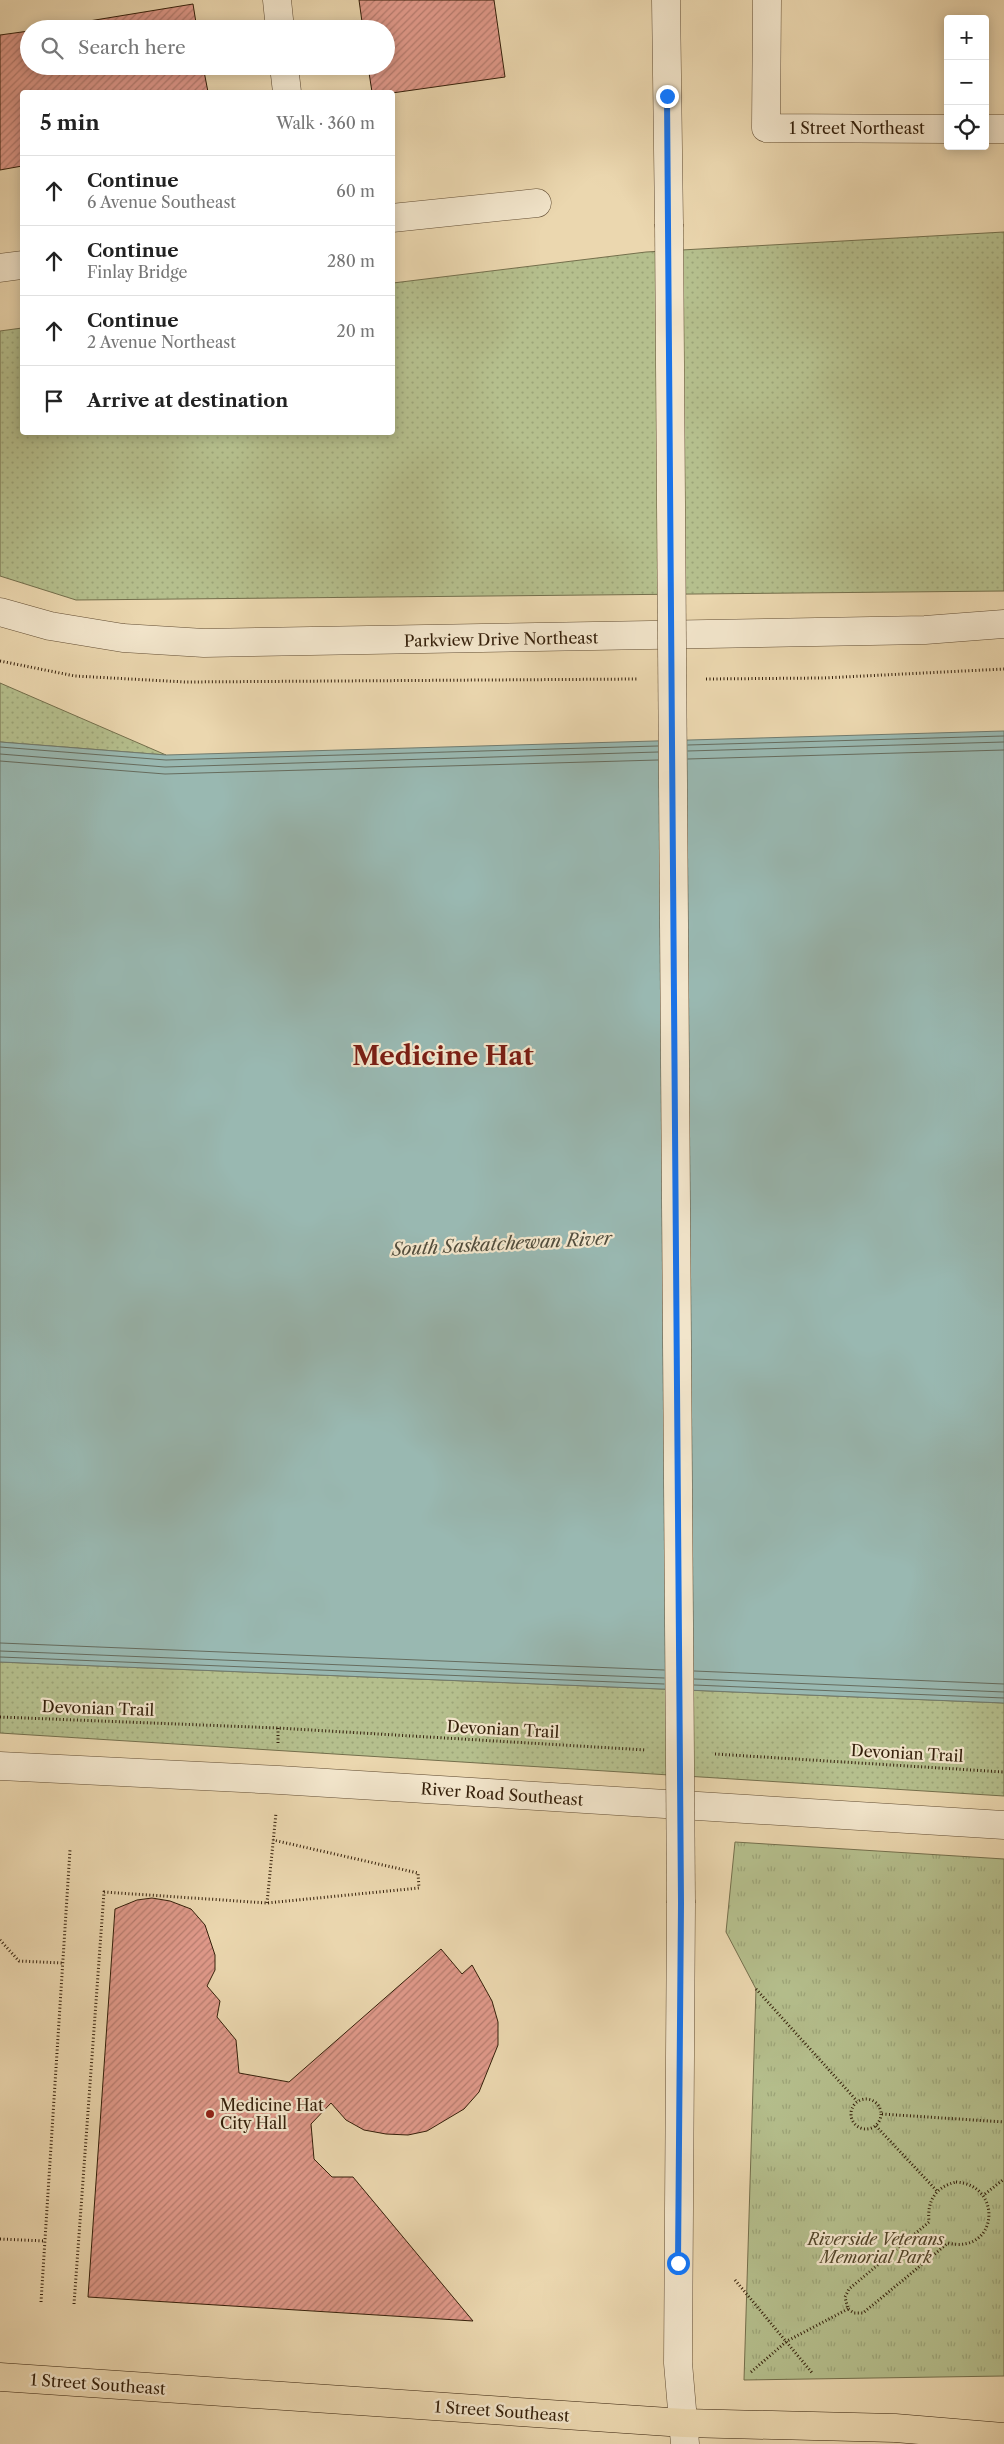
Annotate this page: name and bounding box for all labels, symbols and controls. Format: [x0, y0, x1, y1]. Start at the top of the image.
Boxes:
map controls [944, 15, 989, 150]
button: + [944, 15, 989, 60]
search box [20, 20, 395, 75]
icon: search [38, 34, 66, 62]
text: Search here [78, 36, 186, 59]
button: − [944, 60, 989, 105]
route end [656, 85, 679, 108]
button: locate [944, 105, 989, 150]
text: 5 min [40, 110, 100, 135]
text: Walk · 360 m [276, 113, 375, 133]
street label: 1 Street Northeast [789, 118, 925, 138]
text: Continue [87, 169, 179, 192]
icon: ahead [40, 177, 68, 205]
text: 60 m [336, 181, 375, 201]
text: 6 Avenue Southeast [87, 192, 236, 212]
text: Continue [87, 239, 179, 262]
icon: ahead [40, 247, 68, 275]
text: 280 m [327, 251, 375, 271]
text: Finlay Bridge [87, 262, 188, 282]
text: Continue [87, 309, 179, 332]
icon: ahead [40, 317, 68, 345]
text: 20 m [336, 321, 375, 341]
text: 2 Avenue Northeast [87, 332, 236, 352]
icon: arrive [40, 387, 68, 415]
text: Arrive at destination [87, 389, 288, 412]
street label: Parkview Drive Northeast [404, 627, 599, 651]
district label: Medicine Hat [352, 1040, 534, 1072]
water label: South Saskatchewan River [390, 1227, 614, 1261]
street label: Devonian Trail [41, 1696, 155, 1720]
street label: Devonian Trail [446, 1716, 560, 1742]
street label: Devonian Trail [850, 1740, 964, 1766]
street label: River Road Southeast [420, 1778, 584, 1810]
place label: Medicine Hat City Hall [220, 2095, 324, 2133]
marker: Medicine Hat City Hall [204, 2108, 216, 2120]
park label: Riverside Veterans Memorial Park [806, 2229, 944, 2267]
route start [667, 2252, 690, 2275]
street label: 1 Street Southeast [30, 2369, 167, 2399]
street label: 1 Street Southeast [434, 2396, 571, 2426]

